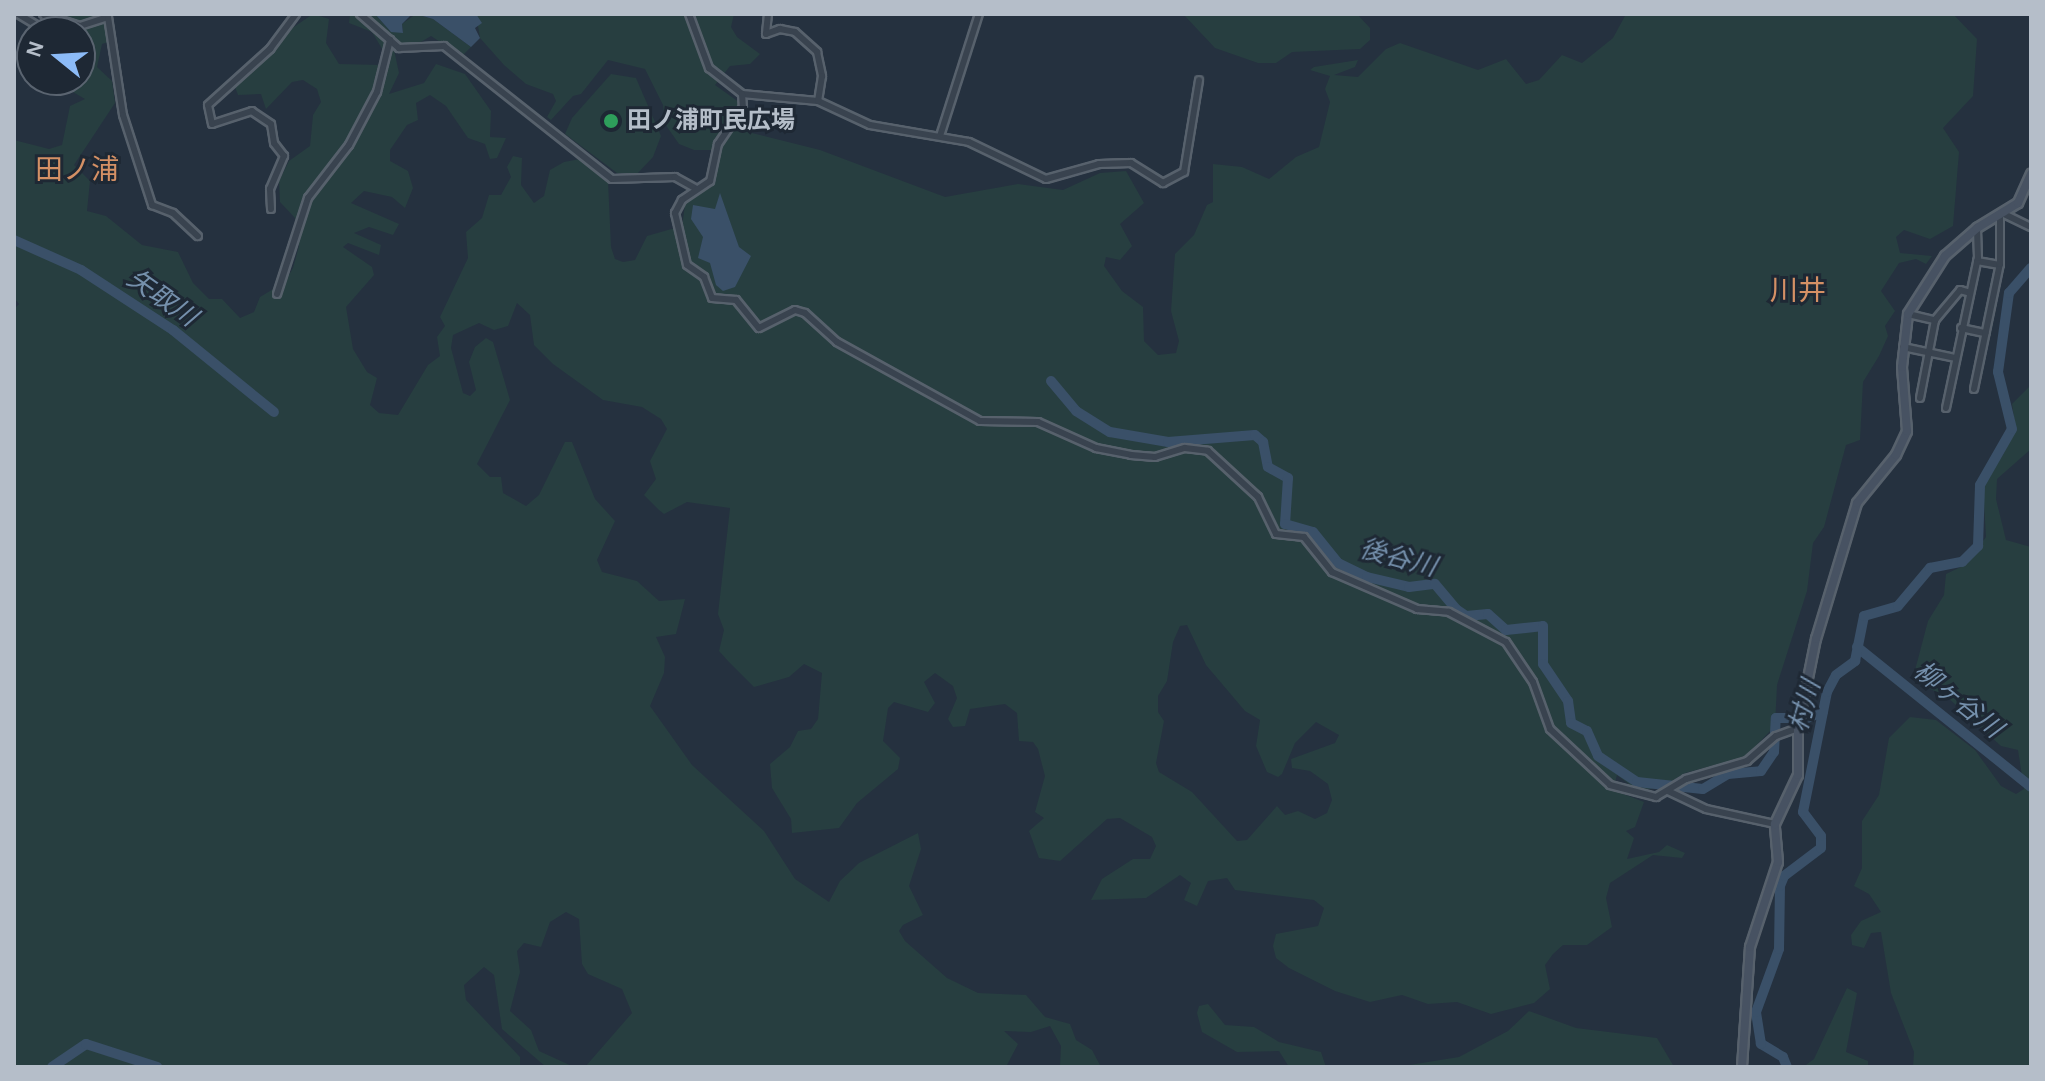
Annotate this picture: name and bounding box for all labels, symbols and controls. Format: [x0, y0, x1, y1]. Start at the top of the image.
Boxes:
north arrow [16, 16, 96, 96]
text: N [20, 38, 50, 61]
place label: 田ノ浦町民広場 [627, 107, 795, 135]
marker: 田ノ浦町民広場 [602, 112, 620, 130]
district label: 田ノ浦 [35, 153, 119, 187]
water label: 矢取川 [121, 263, 203, 333]
district label: 川井 [1770, 274, 1826, 308]
water label: 後谷川 [1356, 533, 1440, 583]
water label: 柳ヶ谷川 [1908, 655, 2008, 745]
water label: 村川 [1783, 677, 1827, 735]

